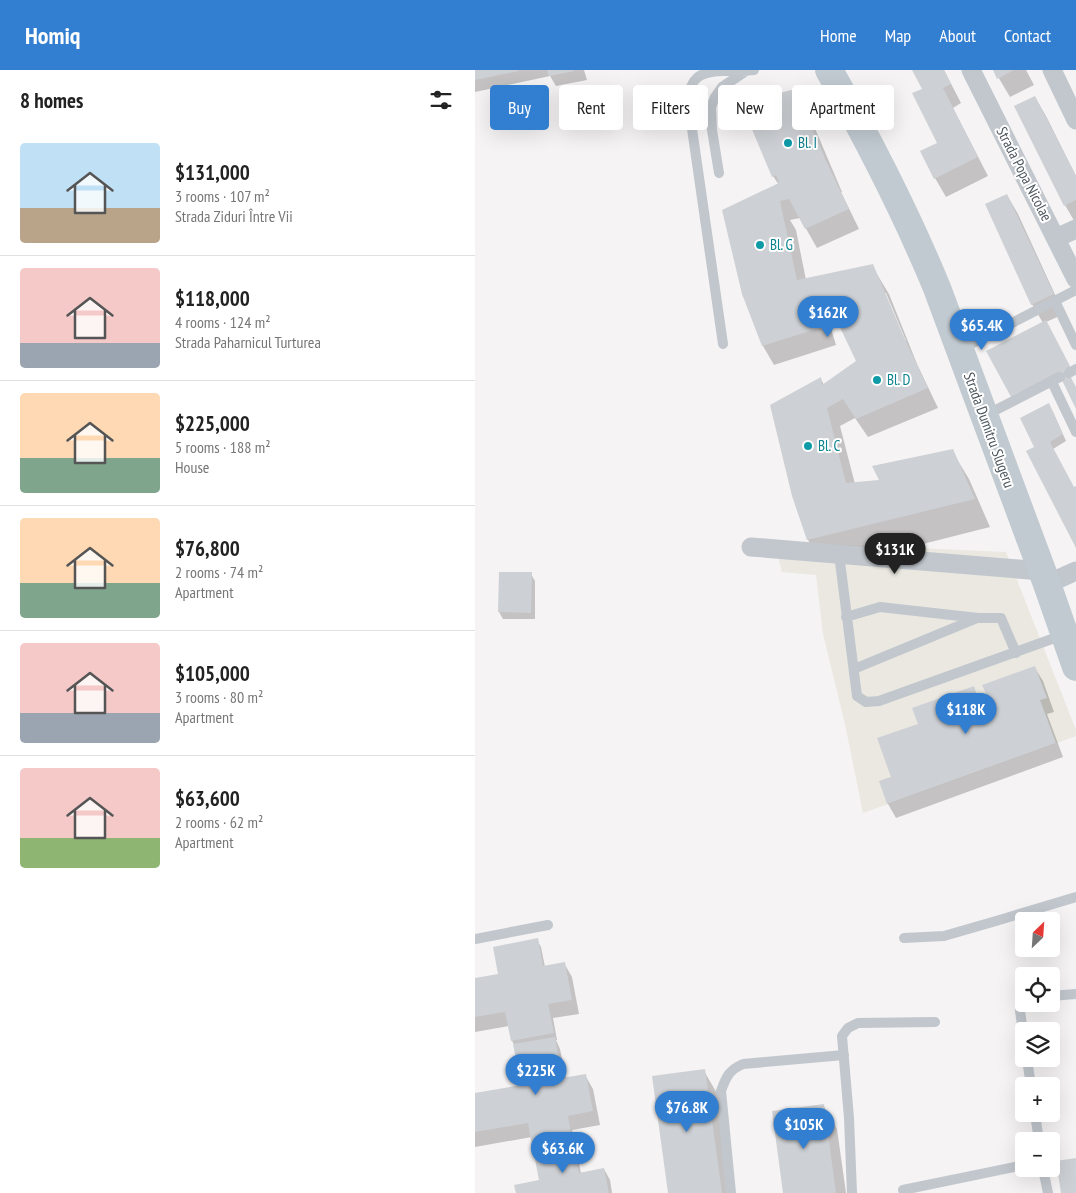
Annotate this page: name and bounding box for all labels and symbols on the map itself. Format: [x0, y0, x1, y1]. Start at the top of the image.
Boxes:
street label: Strada Popa Nicolae [993, 123, 1056, 224]
place label: Bl. I [798, 133, 817, 152]
marker: Bl. I [782, 137, 794, 149]
place label: Bl. G [770, 235, 793, 254]
marker: Bl. G [754, 239, 766, 251]
pin: $162K [793, 296, 863, 338]
pin: $65.4K [941, 308, 1023, 351]
place label: Bl. D [887, 370, 910, 389]
street label: Strada Dumitru Slugeru [960, 370, 1019, 490]
marker: Bl. D [871, 374, 883, 386]
place label: Bl. C [818, 436, 840, 455]
marker: Bl. C [802, 440, 814, 452]
pin: $131K [860, 532, 930, 575]
pin: $118K [931, 692, 1001, 735]
north arrow [1015, 912, 1060, 958]
pin: $225K [501, 1054, 571, 1096]
pin: $76.8K [646, 1090, 728, 1133]
pin: $105K [769, 1108, 839, 1150]
pin: $63.6K [522, 1132, 604, 1174]

